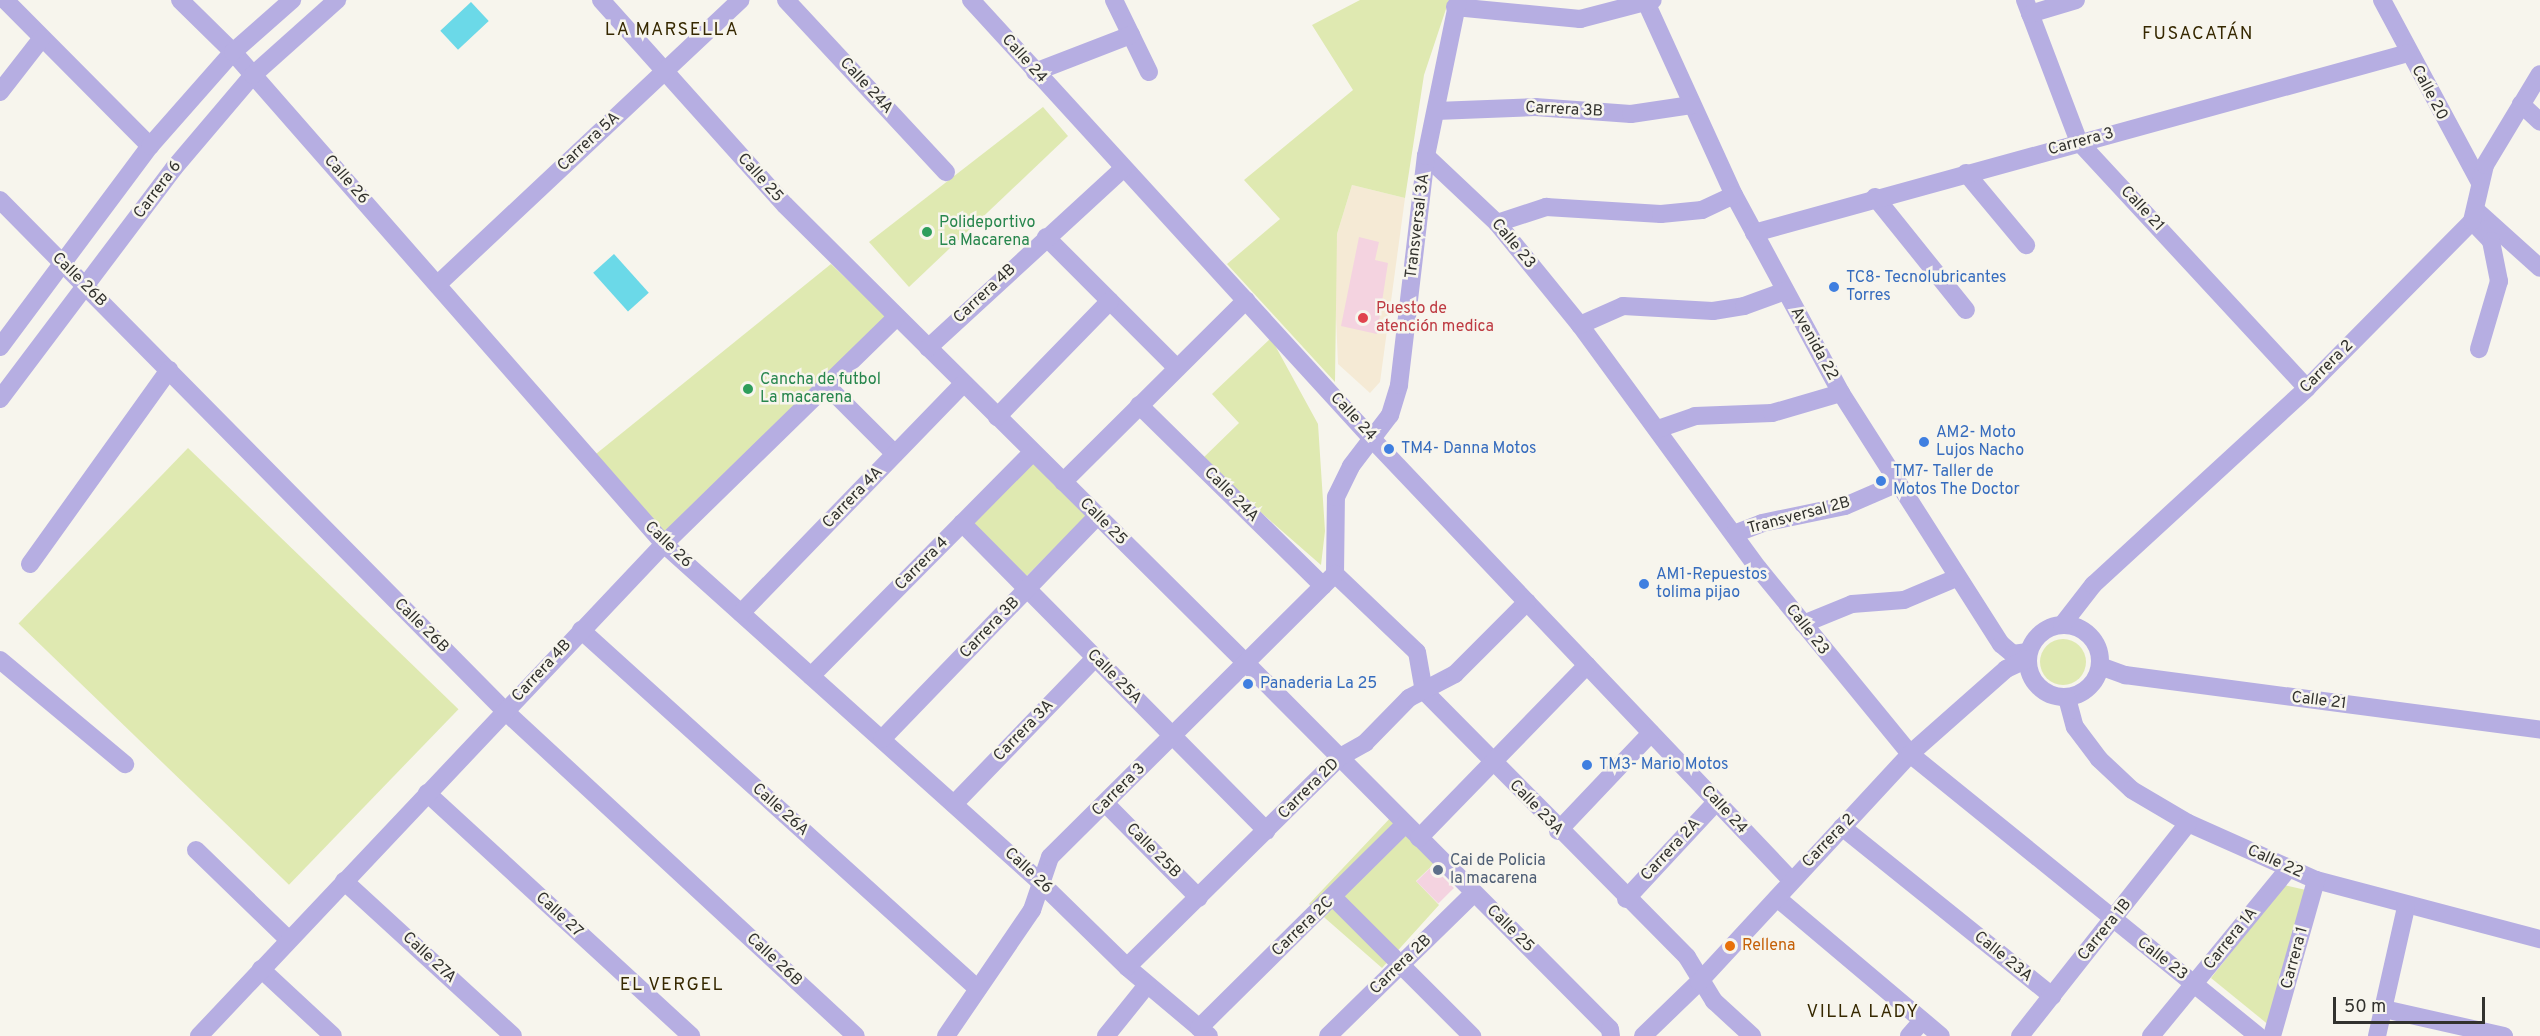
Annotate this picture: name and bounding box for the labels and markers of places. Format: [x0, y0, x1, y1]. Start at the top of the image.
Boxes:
place label: Polideportivo La Macarena [939, 213, 1036, 251]
marker: Polideportivo La Macarena [920, 225, 934, 239]
place label: TC8- Tecnolubricantes Torres [1846, 268, 2007, 306]
marker: TC8- Tecnolubricantes Torres [1827, 280, 1841, 294]
place label: Puesto de atención medica [1376, 299, 1494, 337]
marker: Puesto de atención medica [1354, 309, 1372, 327]
place label: Cancha de futbol La macarena [760, 370, 881, 408]
marker: Cancha de futbol La macarena [741, 382, 755, 396]
place label: AM2- Moto Lujos Nacho [1936, 423, 2024, 461]
marker: AM2- Moto Lujos Nacho [1917, 435, 1931, 449]
place label: TM4- Danna Motos [1401, 439, 1536, 459]
marker: TM4- Danna Motos [1382, 442, 1396, 456]
place label: TM7- Taller de Motos The Doctor [1893, 462, 2020, 500]
marker: TM7- Taller de Motos The Doctor [1874, 474, 1888, 488]
place label: AM1-Repuestos tolima pijao [1656, 565, 1767, 603]
marker: AM1-Repuestos tolima pijao [1637, 577, 1651, 591]
place label: Panaderia La 25 [1260, 674, 1377, 694]
marker: Panaderia La 25 [1241, 677, 1255, 691]
place label: TM3- Mario Motos [1599, 755, 1729, 775]
marker: TM3- Mario Motos [1580, 758, 1594, 772]
place label: Cai de Policia la macarena [1450, 851, 1546, 889]
marker: Cai de Policia la macarena [1431, 863, 1445, 877]
place label: Rellena [1742, 936, 1796, 956]
marker: Rellena [1723, 939, 1737, 953]

